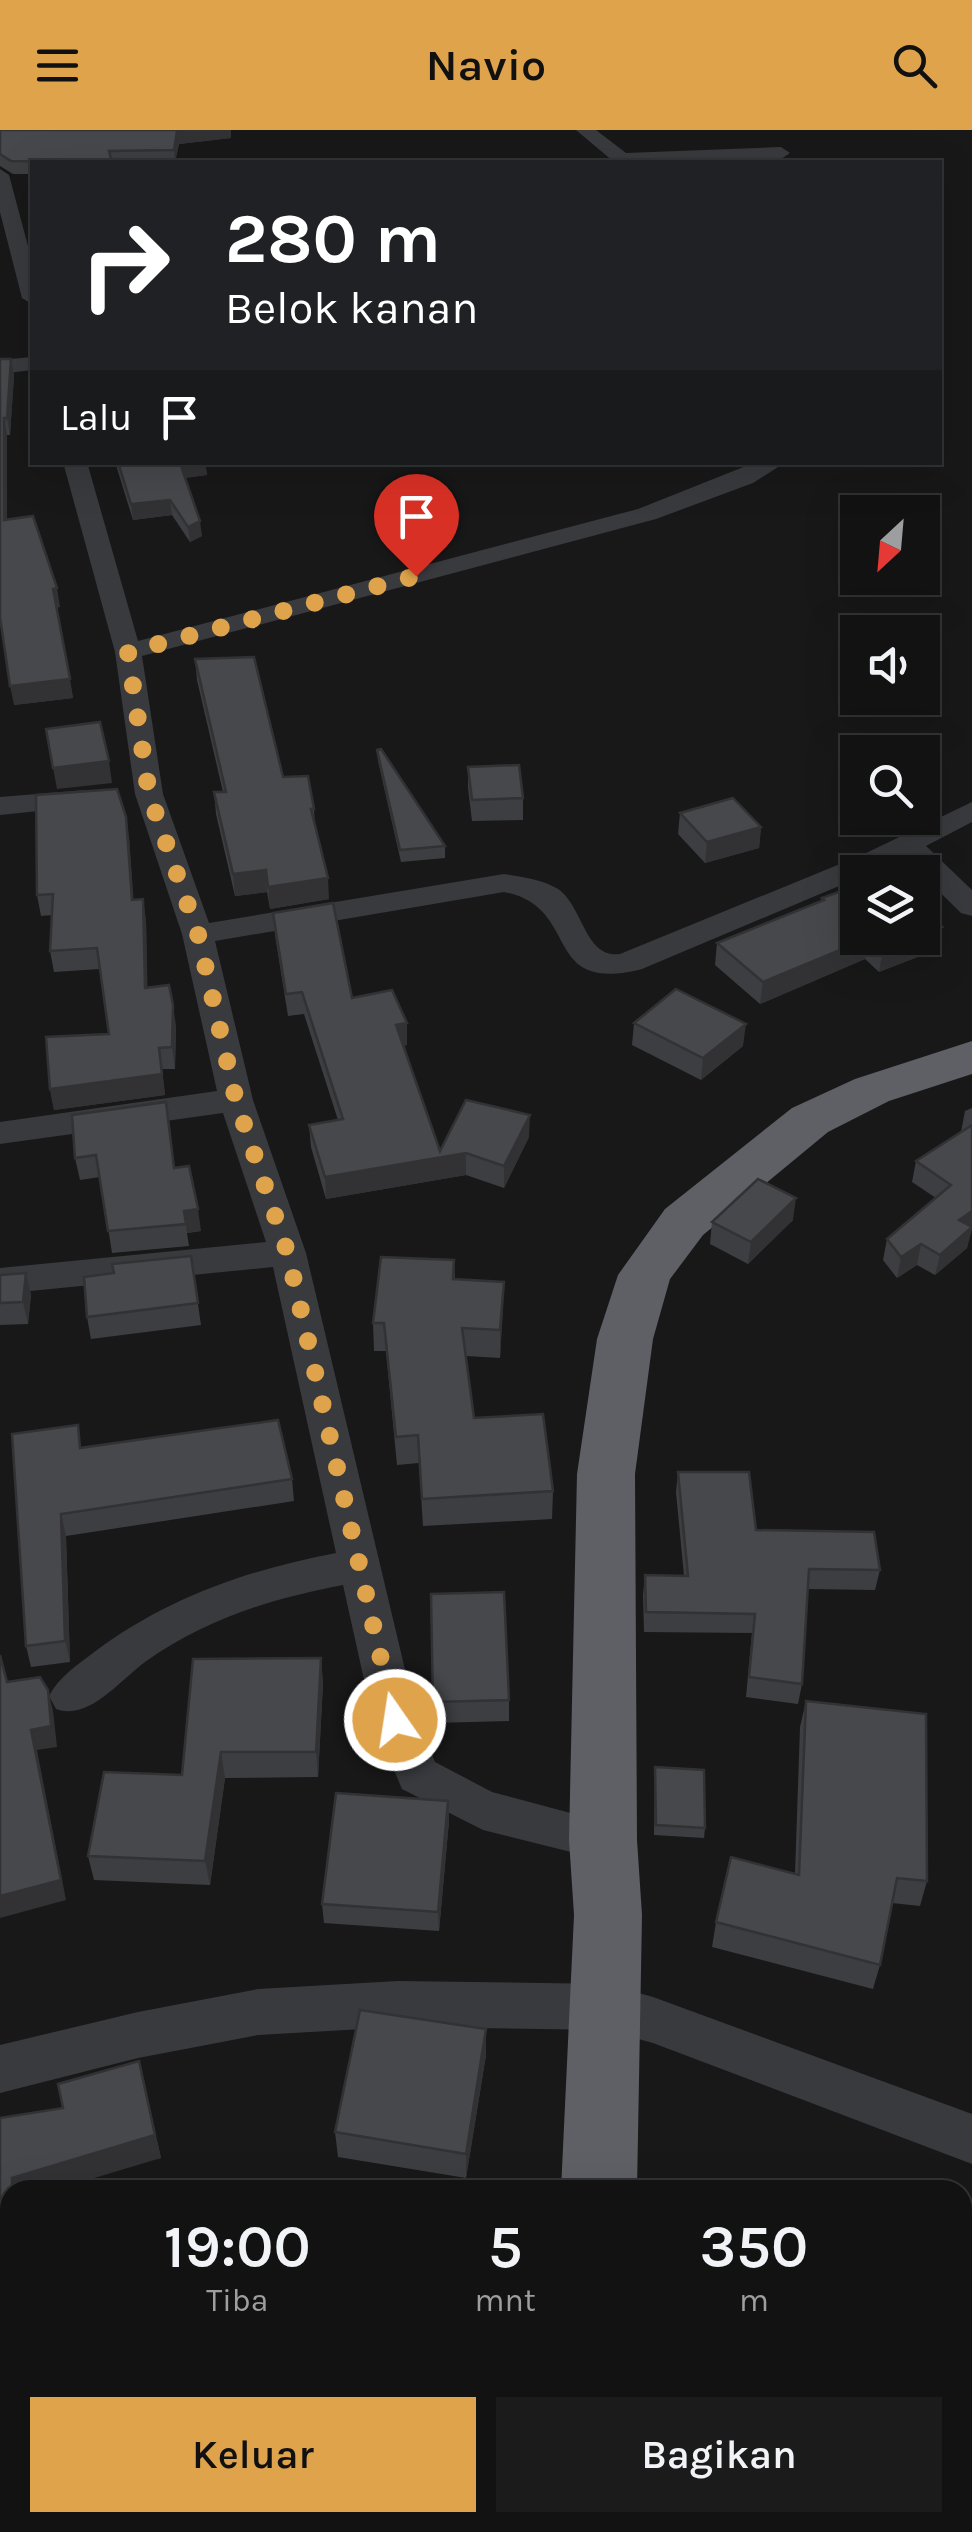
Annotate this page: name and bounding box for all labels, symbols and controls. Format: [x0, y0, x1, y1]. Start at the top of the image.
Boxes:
icon: menu [30, 38, 85, 93]
icon: search [887, 38, 942, 93]
text: Navio [426, 39, 546, 91]
text: 280 m [225, 198, 441, 280]
icon: right [60, 200, 190, 330]
text: Belok kanan [225, 282, 479, 334]
icon: arrive [152, 390, 207, 445]
text: Lalu [60, 395, 132, 440]
pin [374, 474, 459, 577]
icon: arrive [389, 489, 444, 544]
north arrow [840, 495, 940, 595]
map controls [840, 495, 940, 955]
button: sound [840, 615, 940, 715]
button: search [840, 735, 940, 835]
button: layers [840, 855, 940, 955]
position arrow [343, 1668, 447, 1772]
text: 19:00 [164, 2212, 311, 2282]
text: 5 [488, 2212, 523, 2282]
text: 350 [700, 2212, 808, 2282]
text: Tiba [206, 2282, 268, 2319]
text: mnt [475, 2282, 536, 2319]
text: m [739, 2282, 769, 2319]
button: Keluar [30, 2397, 476, 2512]
button: Bagikan [496, 2397, 942, 2512]

